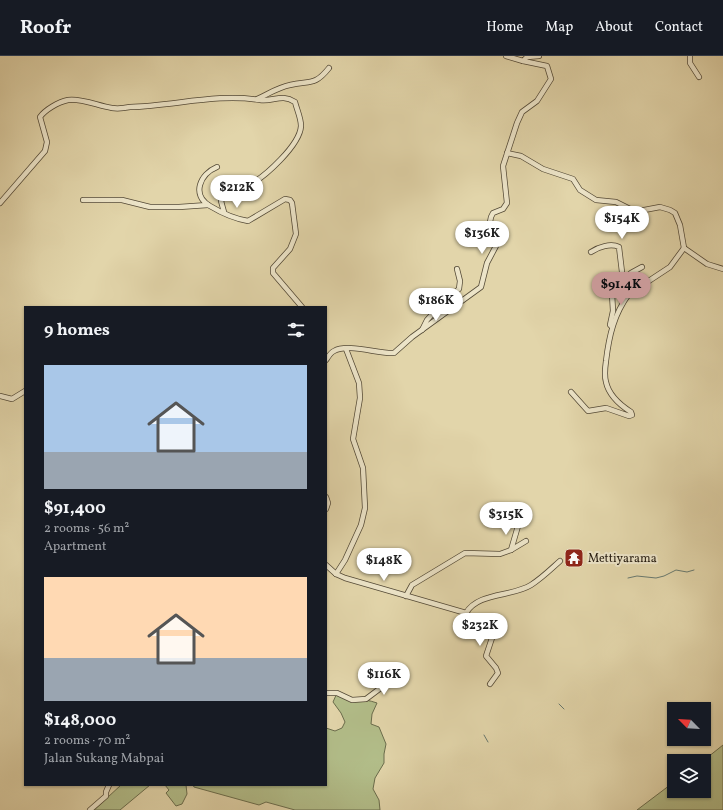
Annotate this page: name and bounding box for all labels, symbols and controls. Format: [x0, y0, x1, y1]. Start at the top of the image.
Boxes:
text: Roofr [20, 15, 71, 41]
text: Home [486, 18, 523, 37]
text: Map [545, 18, 573, 37]
text: About [595, 18, 633, 37]
text: Contact [655, 18, 703, 37]
pin: $212K [209, 175, 265, 209]
text: $212K [219, 179, 255, 197]
pin: $154K [594, 206, 650, 240]
text: $154K [604, 210, 640, 228]
pin: $136K [454, 221, 510, 255]
text: $136K [464, 225, 500, 243]
pin: $91.4K [588, 272, 654, 306]
text: $91.4K [601, 276, 641, 294]
pin: $186K [408, 288, 464, 322]
text: $186K [418, 292, 454, 310]
text: 9 homes [44, 319, 110, 342]
icon: filters [285, 319, 307, 341]
icon: home [140, 391, 212, 463]
text: $91,400 [44, 497, 106, 520]
pin: $315K [478, 502, 534, 536]
text: $315K [489, 506, 523, 524]
text: 2 rooms · 56 m² [44, 520, 129, 538]
text: Apartment [44, 538, 107, 556]
temple icon: Mettiyarama [563, 547, 585, 569]
pin: $148K [356, 548, 412, 582]
place label: Mettiyarama [588, 551, 657, 567]
text: $148K [366, 552, 402, 570]
icon: home [140, 603, 212, 675]
pin: $232K [452, 613, 508, 647]
text: $232K [462, 617, 498, 635]
pin: $116K [356, 662, 412, 696]
text: $116K [367, 666, 401, 684]
north arrow [667, 702, 711, 746]
map controls [667, 702, 711, 798]
text: $148,000 [44, 709, 116, 732]
text: 2 rooms · 70 m² [44, 732, 130, 750]
text: Jalan Sukang Mabpai [44, 750, 164, 768]
button: layers [667, 754, 711, 798]

